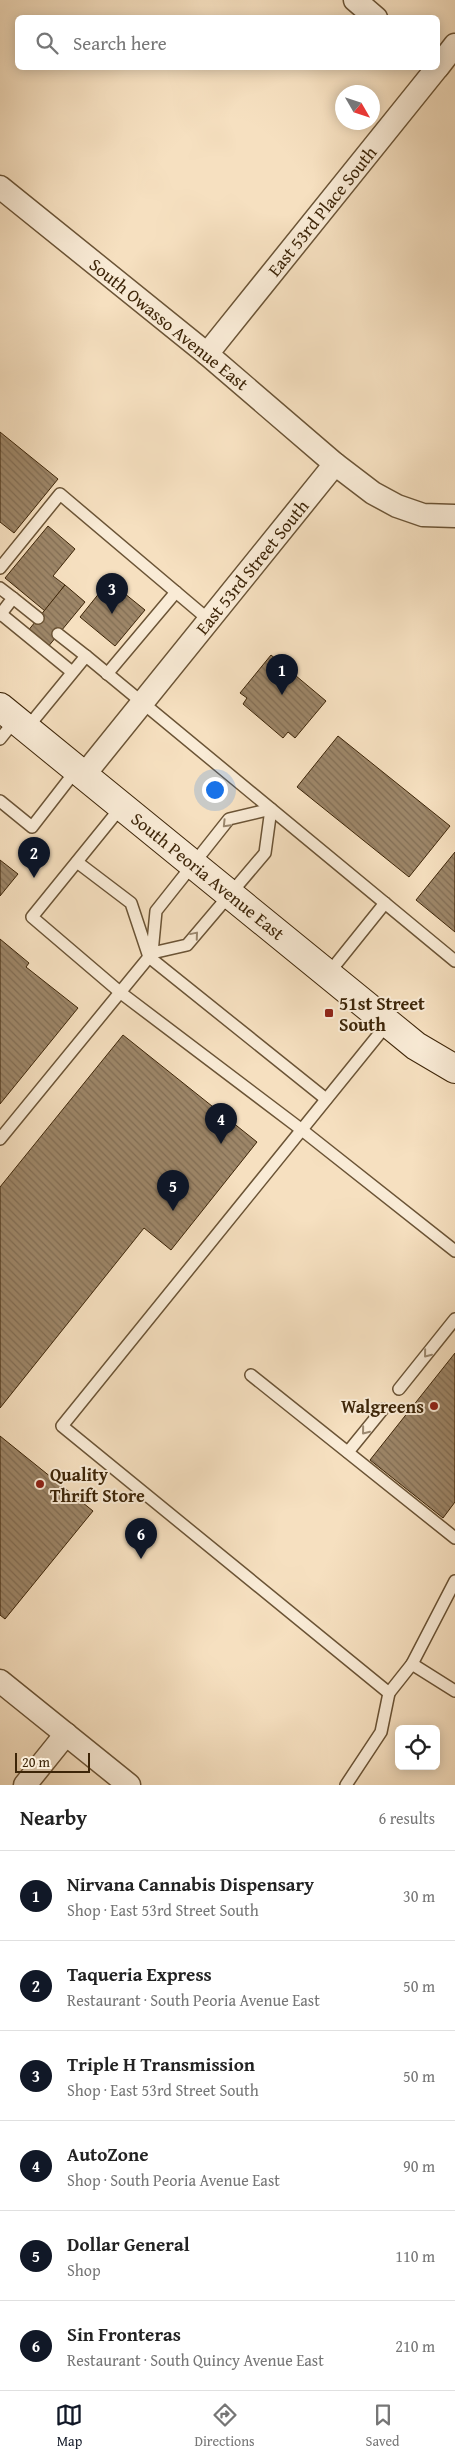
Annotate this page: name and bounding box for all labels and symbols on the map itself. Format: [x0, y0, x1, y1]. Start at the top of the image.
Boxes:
north arrow [335, 85, 380, 130]
street label: East 53rd Place South [261, 140, 383, 282]
street label: South Owasso Avenue East [84, 251, 255, 397]
street label: East 53rd Street South [189, 494, 315, 640]
pin: 3 [96, 573, 128, 614]
pin: 1 [266, 654, 298, 695]
your location [202, 777, 228, 803]
street label: South Peoria Avenue East [125, 805, 291, 947]
one-way arrow [223, 818, 232, 827]
pin: 2 [18, 837, 50, 878]
one-way arrow [190, 932, 199, 941]
place label: 51st Street South [339, 990, 425, 1038]
marker: 51st Street South [323, 1007, 335, 1019]
pin: 4 [205, 1103, 237, 1144]
pin: 5 [157, 1170, 189, 1211]
one-way arrow [424, 1348, 433, 1358]
place label: Walgreens [341, 1393, 424, 1420]
marker: Walgreens [428, 1400, 440, 1412]
one-way arrow [362, 1425, 371, 1434]
place label: Quality Thrift Store [50, 1461, 145, 1509]
marker: Quality Thrift Store [34, 1478, 46, 1490]
pin: 6 [125, 1518, 157, 1559]
scale bar [15, 1750, 90, 1773]

